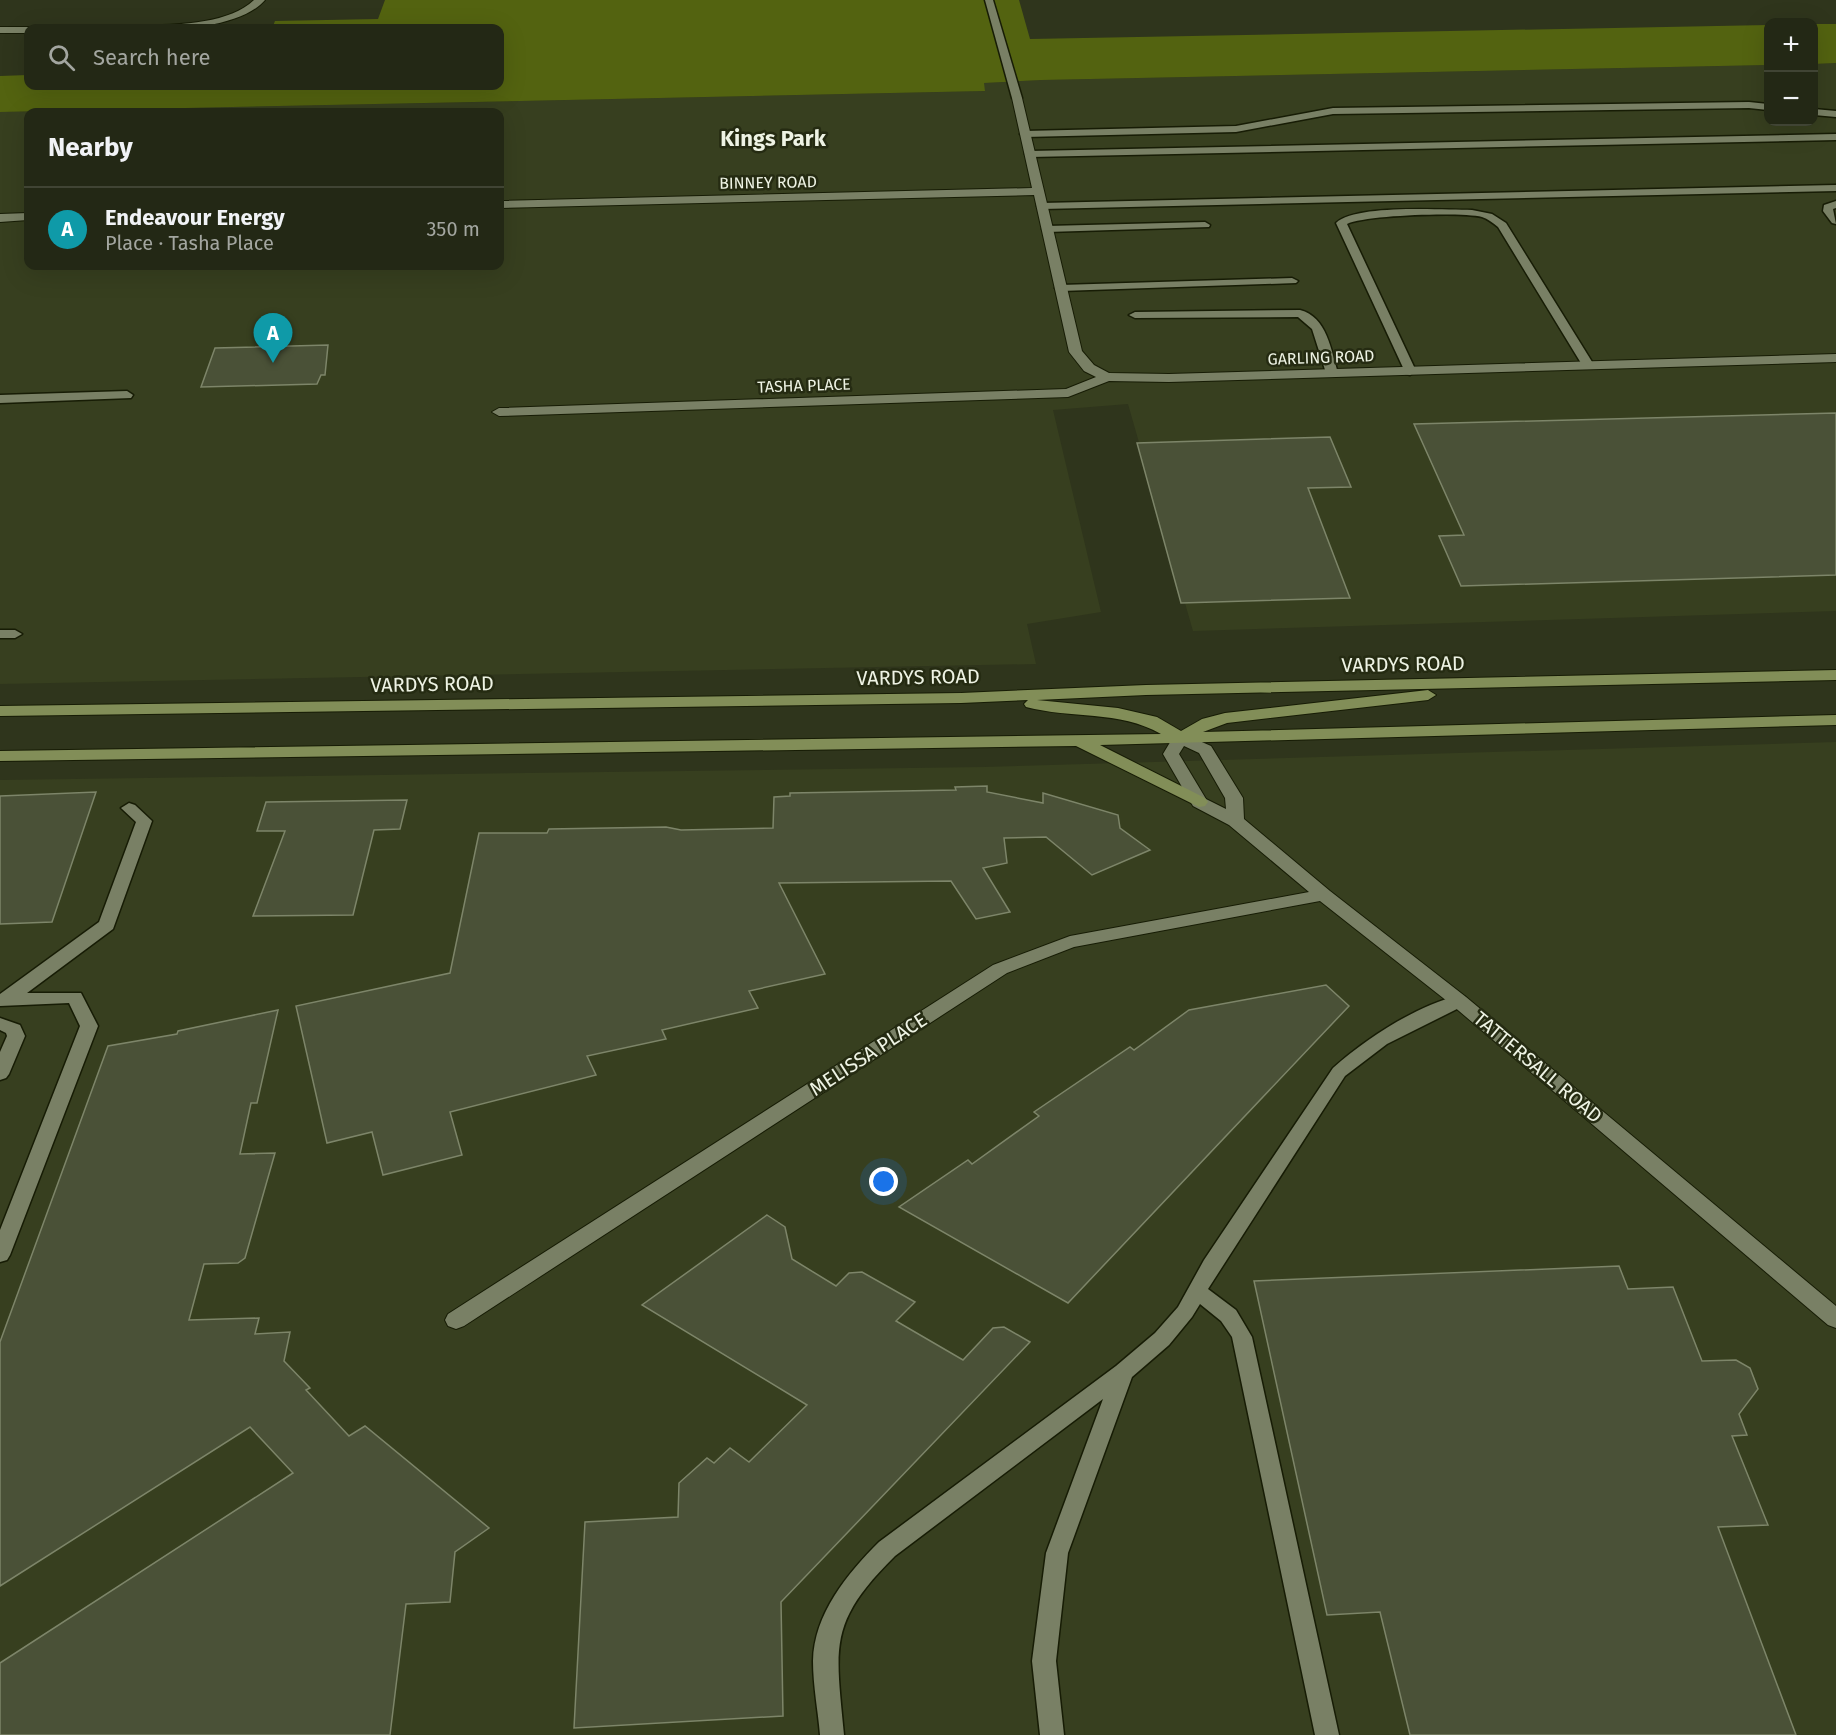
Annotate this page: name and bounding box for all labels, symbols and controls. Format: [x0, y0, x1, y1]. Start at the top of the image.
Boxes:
map controls [1764, 18, 1818, 126]
button: + [1764, 18, 1818, 72]
search box [24, 24, 504, 90]
icon: search [45, 41, 78, 74]
text: Search here [93, 44, 211, 71]
button: − [1764, 72, 1818, 126]
district label: Kings Park [720, 125, 827, 152]
text: Nearby [48, 132, 133, 163]
street label: BINNEY ROAD [719, 172, 817, 193]
text: Endeavour Energy [105, 204, 285, 231]
text: A [62, 217, 73, 241]
text: 350 m [426, 217, 480, 241]
text: Place · Tasha Place [105, 231, 274, 255]
pin: A [254, 314, 292, 363]
street label: GARLING ROAD [1267, 346, 1375, 369]
street label: TASHA PLACE [757, 374, 851, 397]
street label: VARDYS ROAD [1341, 651, 1465, 677]
street label: VARDYS ROAD [856, 664, 980, 690]
street label: VARDYS ROAD [370, 671, 494, 697]
street label: TATTERSALL ROAD [1469, 1006, 1607, 1128]
street label: MELISSA PLACE [805, 1007, 931, 1101]
your location [869, 1167, 898, 1196]

